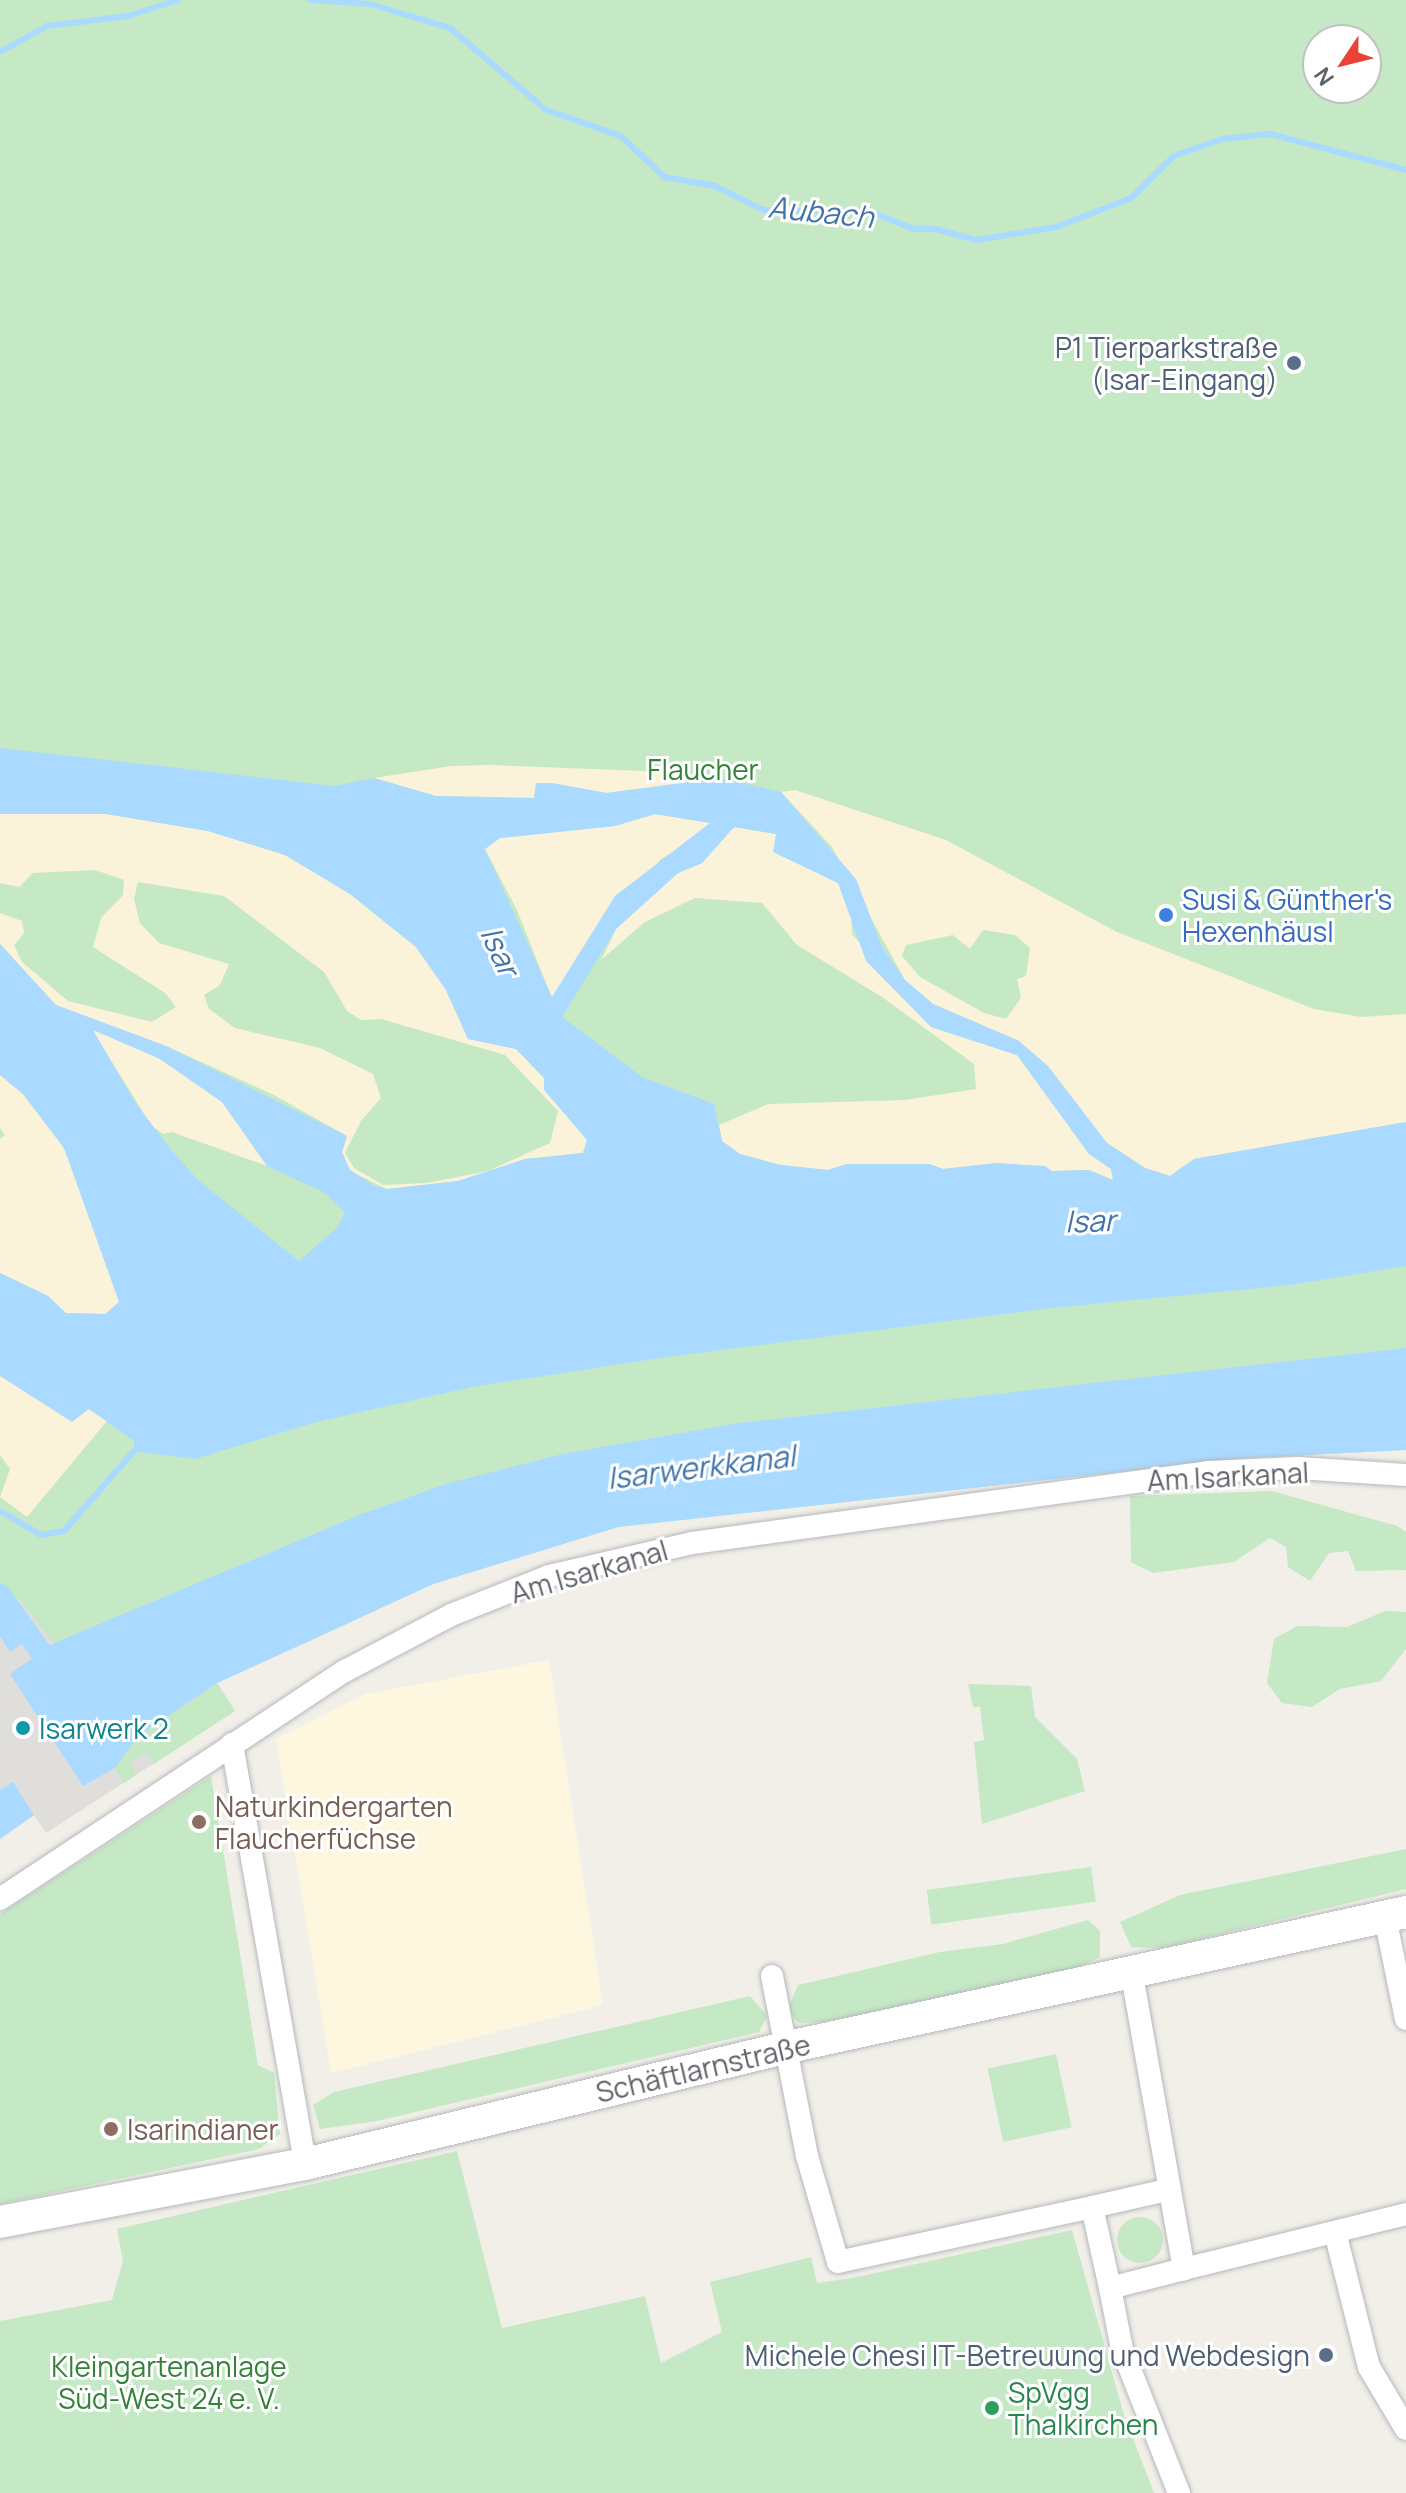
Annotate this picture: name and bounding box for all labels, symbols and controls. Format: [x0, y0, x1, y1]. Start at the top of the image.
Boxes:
north arrow [1302, 24, 1382, 104]
text: N [1307, 62, 1341, 92]
water label: Aubach [767, 189, 875, 235]
place label: P1 Tierparkstraße (Isar-Eingang) [1055, 330, 1278, 396]
marker: P1 Tierparkstraße (Isar-Eingang) [1285, 354, 1303, 372]
park label: Flaucher [647, 752, 759, 786]
place label: Susi & Günther's Hexenhäusl [1182, 882, 1392, 948]
marker: Susi & Günther's Hexenhäusl [1157, 906, 1175, 924]
water label: Isar [473, 921, 527, 981]
water label: Isar [1064, 1202, 1116, 1240]
water label: Isarwerkkanal [605, 1438, 797, 1496]
street label: Am Isarkanal [1146, 1455, 1310, 1497]
street label: Am Isarkanal [506, 1533, 672, 1609]
place label: Isarwerk 2 [39, 1711, 169, 1745]
marker: Isarwerk 2 [14, 1719, 32, 1737]
place label: Naturkindergarten Flaucherfüchse [215, 1789, 453, 1855]
marker: Naturkindergarten Flaucherfüchse [190, 1813, 208, 1831]
street label: Schäftlarnstraße [593, 2027, 813, 2109]
place label: Isarindianer [127, 2112, 279, 2146]
marker: Isarindianer [102, 2120, 120, 2138]
place label: Michele Chesi IT-Betreuung und Webdesign [745, 2338, 1310, 2372]
marker: Michele Chesi IT-Betreuung und Webdesign [1317, 2346, 1335, 2364]
park label: Kleingartenanlage Süd-West 24 e. V. [51, 2349, 287, 2415]
place label: SpVgg Thalkirchen [1008, 2375, 1158, 2441]
marker: SpVgg Thalkirchen [983, 2399, 1001, 2417]

